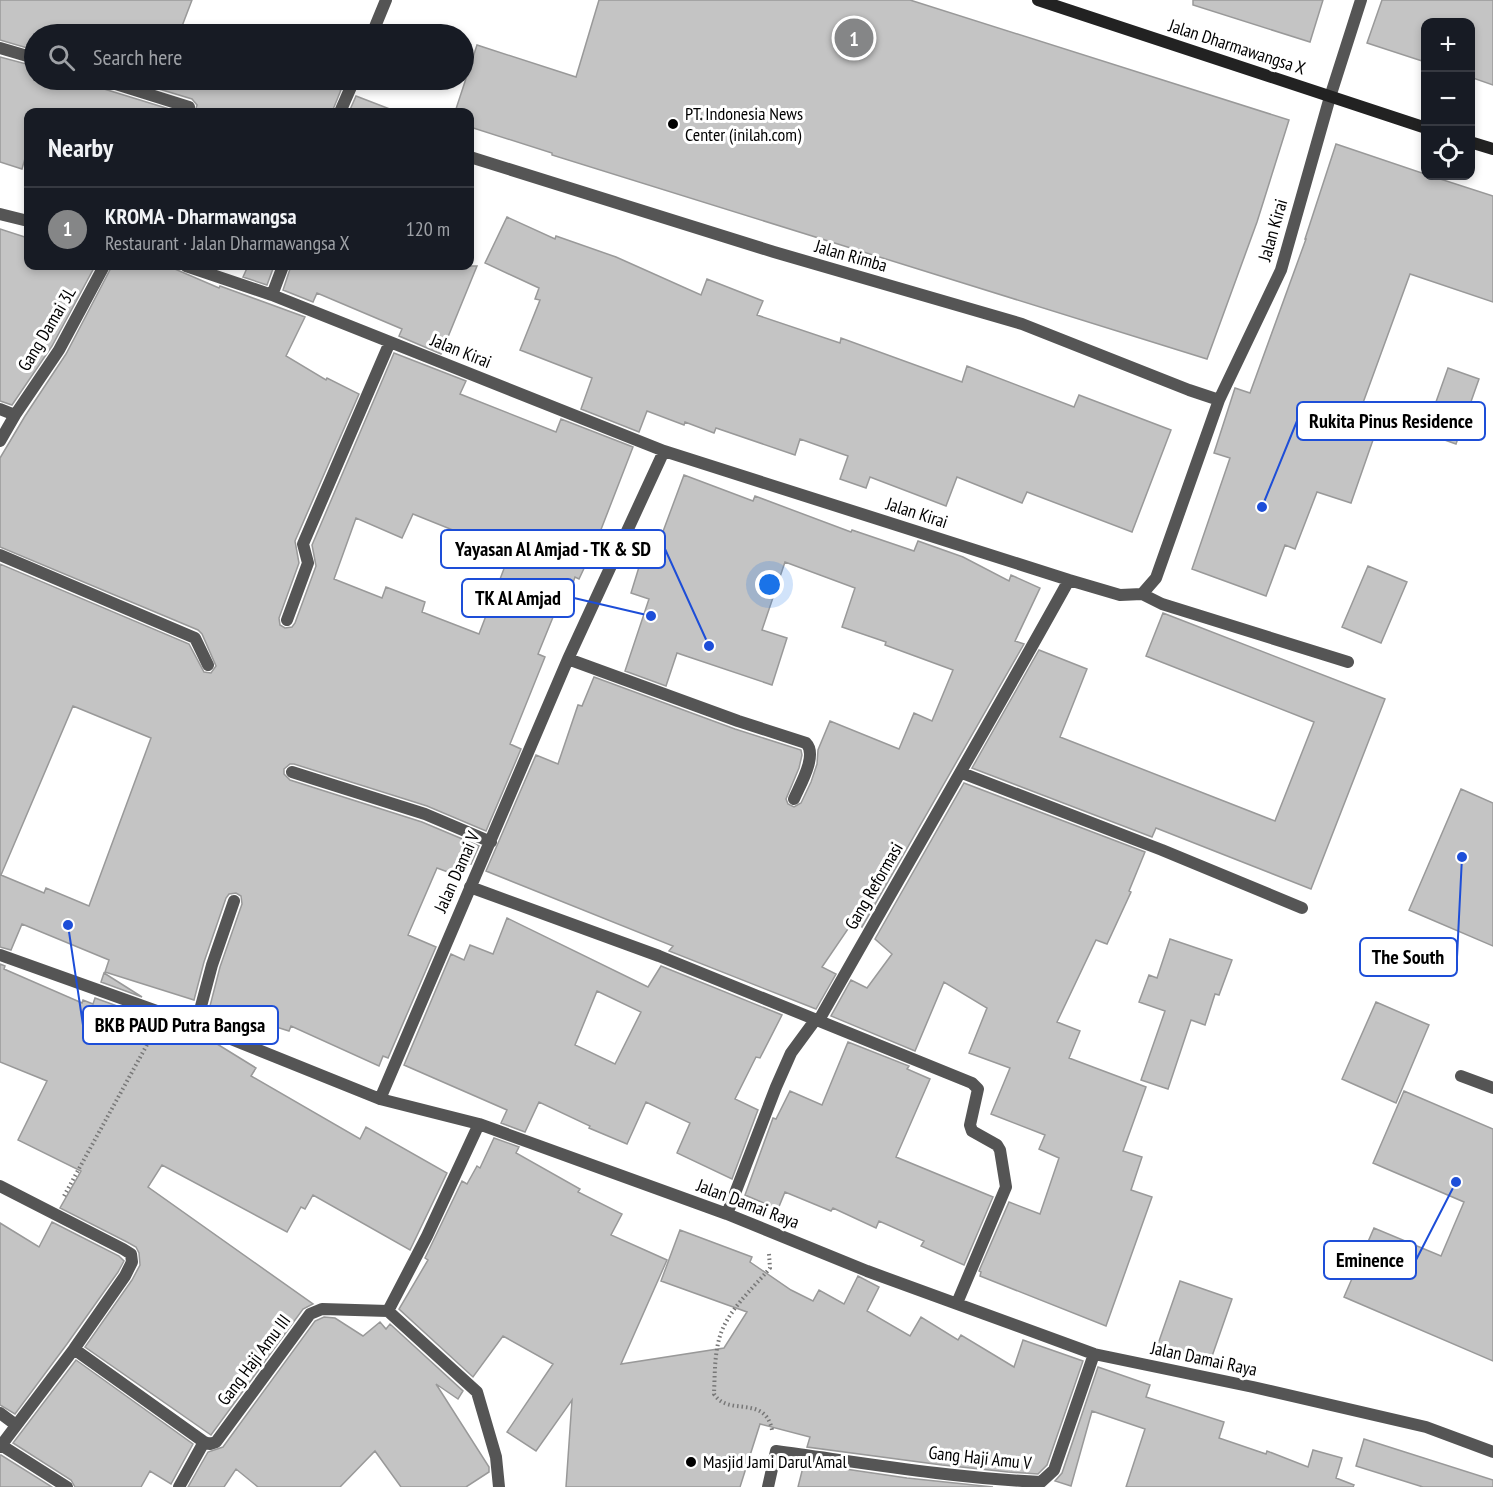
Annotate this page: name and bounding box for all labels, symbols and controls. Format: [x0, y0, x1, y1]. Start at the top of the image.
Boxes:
street label: Jalan Dharmawangsa X [1165, 13, 1308, 79]
pin: 1 [834, 15, 874, 60]
map controls [1421, 18, 1475, 180]
button: + [1421, 18, 1475, 72]
search box [24, 24, 474, 90]
icon: search [45, 41, 78, 74]
text: Search here [93, 43, 182, 71]
button: − [1421, 72, 1475, 126]
place label: PT. Indonesia News Center (inilah.com) [685, 102, 803, 146]
marker: PT. Indonesia News Center (inilah.com) [666, 117, 680, 131]
button: locate [1421, 126, 1475, 180]
text: Nearby [48, 131, 113, 164]
street label: Jalan Kirai [1252, 196, 1292, 264]
text: KROMA - Dharmawangsa [105, 202, 297, 230]
text: 1 [63, 216, 72, 242]
text: 120 m [406, 216, 450, 242]
text: Restaurant · Jalan Dharmawangsa X [105, 230, 350, 256]
street label: Jalan Rimba [811, 234, 890, 277]
street label: Gang Damai 3L [12, 282, 81, 375]
street label: Jalan Kirai [427, 328, 495, 373]
callout: Rukita Pinus Residence [1297, 402, 1485, 440]
text: Rukita Pinus Residence [1309, 408, 1473, 434]
street label: Jalan Kirai [882, 491, 951, 533]
callout: Yayasan Al Amjad - TK & SD [441, 530, 665, 568]
text: Yayasan Al Amjad - TK & SD [454, 536, 651, 562]
your location [755, 570, 784, 599]
callout: TK Al Amjad [462, 579, 574, 617]
text: TK Al Amjad [475, 585, 561, 611]
street label: Jalan Damai V [428, 827, 485, 917]
street label: Gang Reformasi [839, 838, 908, 934]
callout: The South [1360, 938, 1457, 976]
text: The South [1372, 944, 1444, 970]
callout: BKB PAUD Putra Bangsa [83, 1006, 278, 1044]
text: BKB PAUD Putra Bangsa [95, 1012, 265, 1038]
street label: Jalan Damai Raya [693, 1173, 803, 1234]
callout: Eminence [1324, 1241, 1416, 1279]
text: Eminence [1336, 1247, 1404, 1273]
street label: Gang Haji Amu III [212, 1310, 295, 1410]
street label: Jalan Damai Raya [1148, 1336, 1259, 1381]
street label: Gang Haji Amu V [928, 1441, 1033, 1474]
place label: Masjid Jami Darul Amal [703, 1450, 847, 1473]
marker: Masjid Jami Darul Amal [684, 1455, 698, 1469]

